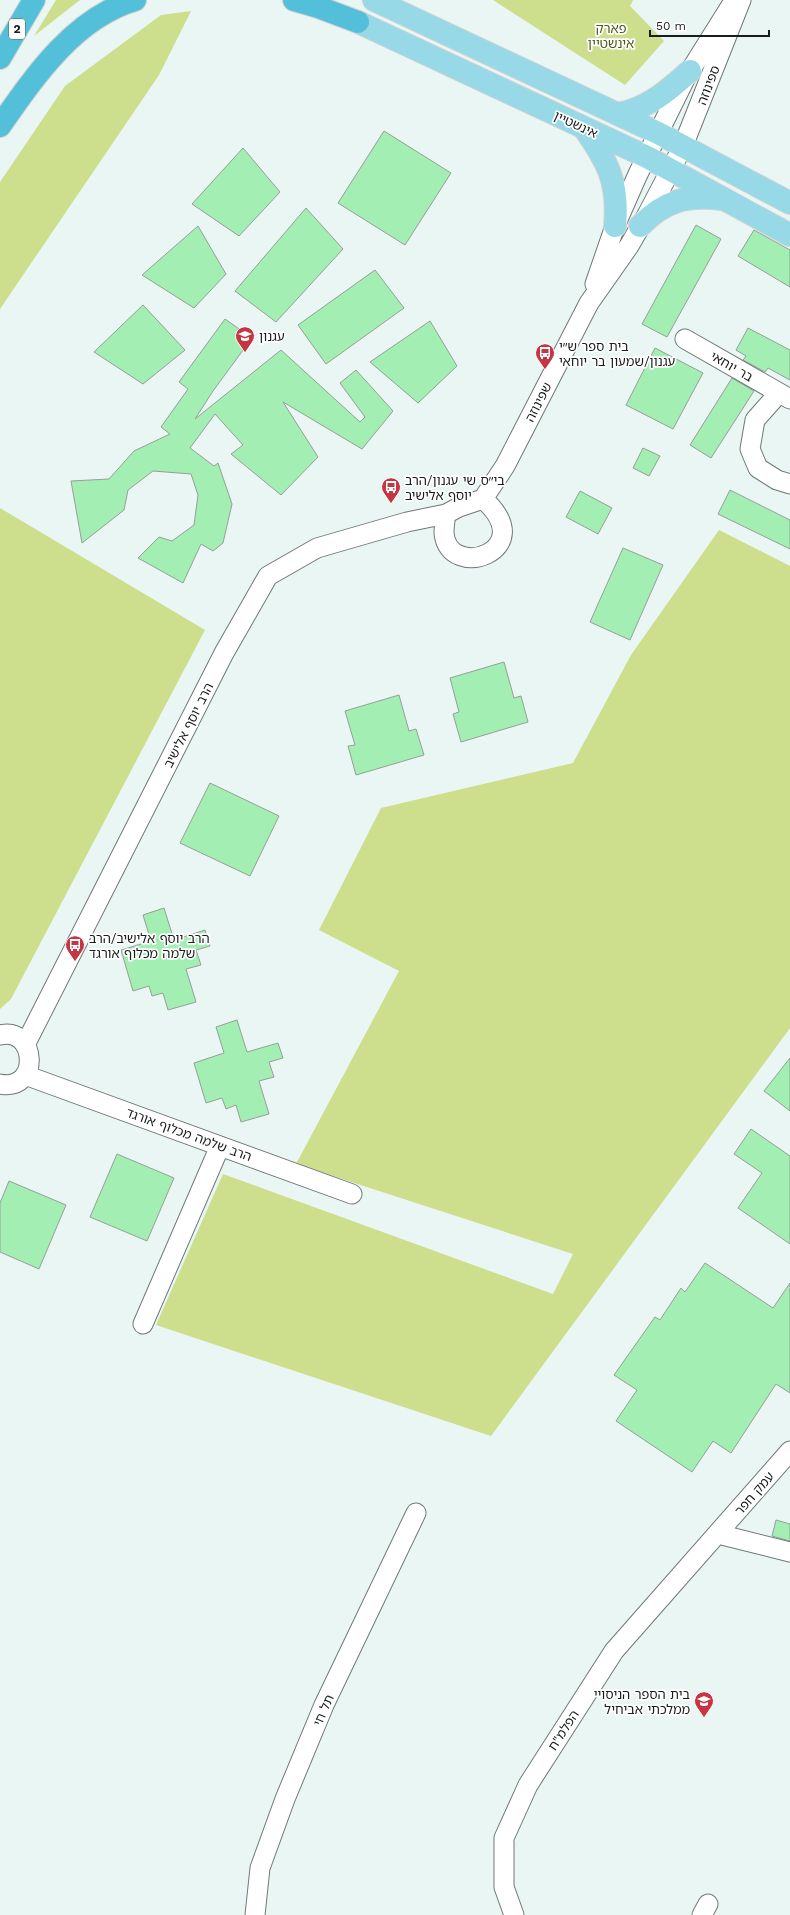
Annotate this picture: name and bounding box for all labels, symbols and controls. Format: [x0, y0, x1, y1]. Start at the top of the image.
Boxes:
scale bar [650, 12, 769, 38]
road number: 2 [9, 19, 25, 39]
text: 50 m [656, 19, 686, 33]
park label: פארק אינשטיין [588, 21, 634, 51]
street label: ספינוזה [694, 63, 723, 107]
street label: אינשטיין [552, 108, 600, 141]
school or university icon: עגנון [234, 325, 256, 353]
place label: עגנון [259, 329, 285, 344]
place label: בית ספר ש״י עגנון/שמעון בר יוחאי [559, 339, 676, 369]
bus stop icon: בית ספר ש״י עגנון/שמעון בר יוחאי [534, 342, 556, 370]
street label: בר יוחאי [708, 348, 756, 385]
street label: שפינוזה [522, 380, 555, 424]
place label: בי״ס שי עגנון/הרב יוסף אלישיב [405, 473, 505, 503]
bus stop icon: בי״ס שי עגנון/הרב יוסף אלישיב [380, 476, 402, 504]
street label: הרב יוסף אלישיב [161, 680, 216, 770]
place label: הרב יוסף אלישיב/הרב שלמה מכלוף אורגד [89, 931, 210, 961]
bus stop icon: הרב יוסף אלישיב/הרב שלמה מכלוף אורגד [64, 934, 86, 962]
street label: הרב שלמה מכלוף אורגד [124, 1105, 254, 1164]
street label: עמק חפר [732, 1469, 777, 1518]
place label: בית הספר הניסויי ממלכתי אביחיל [594, 1687, 690, 1717]
school or university icon: בית הספר הניסויי ממלכתי אביחיל [693, 1690, 715, 1718]
street label: תל חי [310, 1692, 337, 1728]
street label: הפלמ"ח [545, 1707, 582, 1753]

